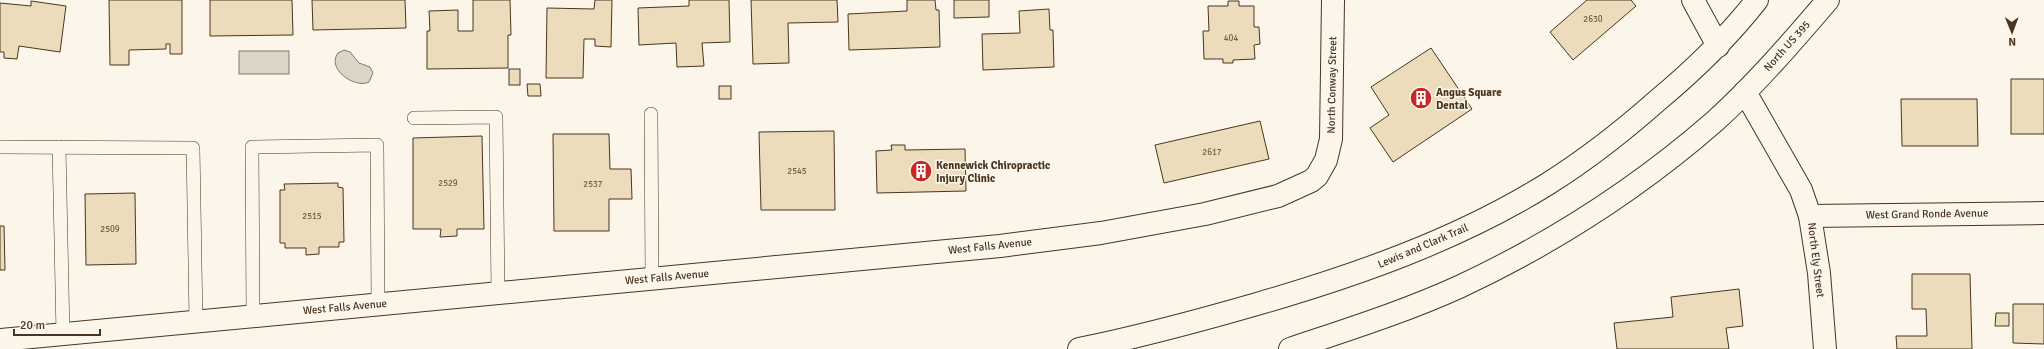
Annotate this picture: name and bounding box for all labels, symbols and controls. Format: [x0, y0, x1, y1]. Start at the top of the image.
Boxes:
north arrow [1992, 12, 2032, 52]
house number: 2630 [1583, 14, 1603, 25]
street label: North US 395 [1761, 18, 1813, 74]
house number: 404 [1224, 33, 1238, 44]
text: N [2008, 35, 2016, 48]
street label: North Conway Street [1325, 36, 1339, 134]
building icon: Angus Square Dental [1408, 85, 1434, 111]
place label: Angus Square Dental [1436, 86, 1502, 112]
house number: 2617 [1202, 147, 1222, 158]
building icon: Kennewick Chiropractic Injury Clinic [908, 158, 934, 184]
place label: Kennewick Chiropractic Injury Clinic [936, 159, 1050, 185]
house number: 2545 [787, 166, 807, 177]
house number: 2529 [438, 178, 458, 189]
house number: 2537 [583, 179, 603, 190]
street label: West Grand Ronde Avenue [1866, 206, 1988, 222]
house number: 2515 [302, 211, 322, 222]
street label: Lewis and Clark Trail [1376, 221, 1470, 271]
street label: North Ely Street [1805, 222, 1827, 298]
house number: 2509 [100, 224, 120, 235]
street label: West Falls Avenue [947, 235, 1033, 257]
street label: West Falls Avenue [624, 267, 710, 287]
street label: West Falls Avenue [302, 297, 388, 317]
scale bar [14, 311, 100, 337]
text: 20 m [20, 318, 45, 333]

